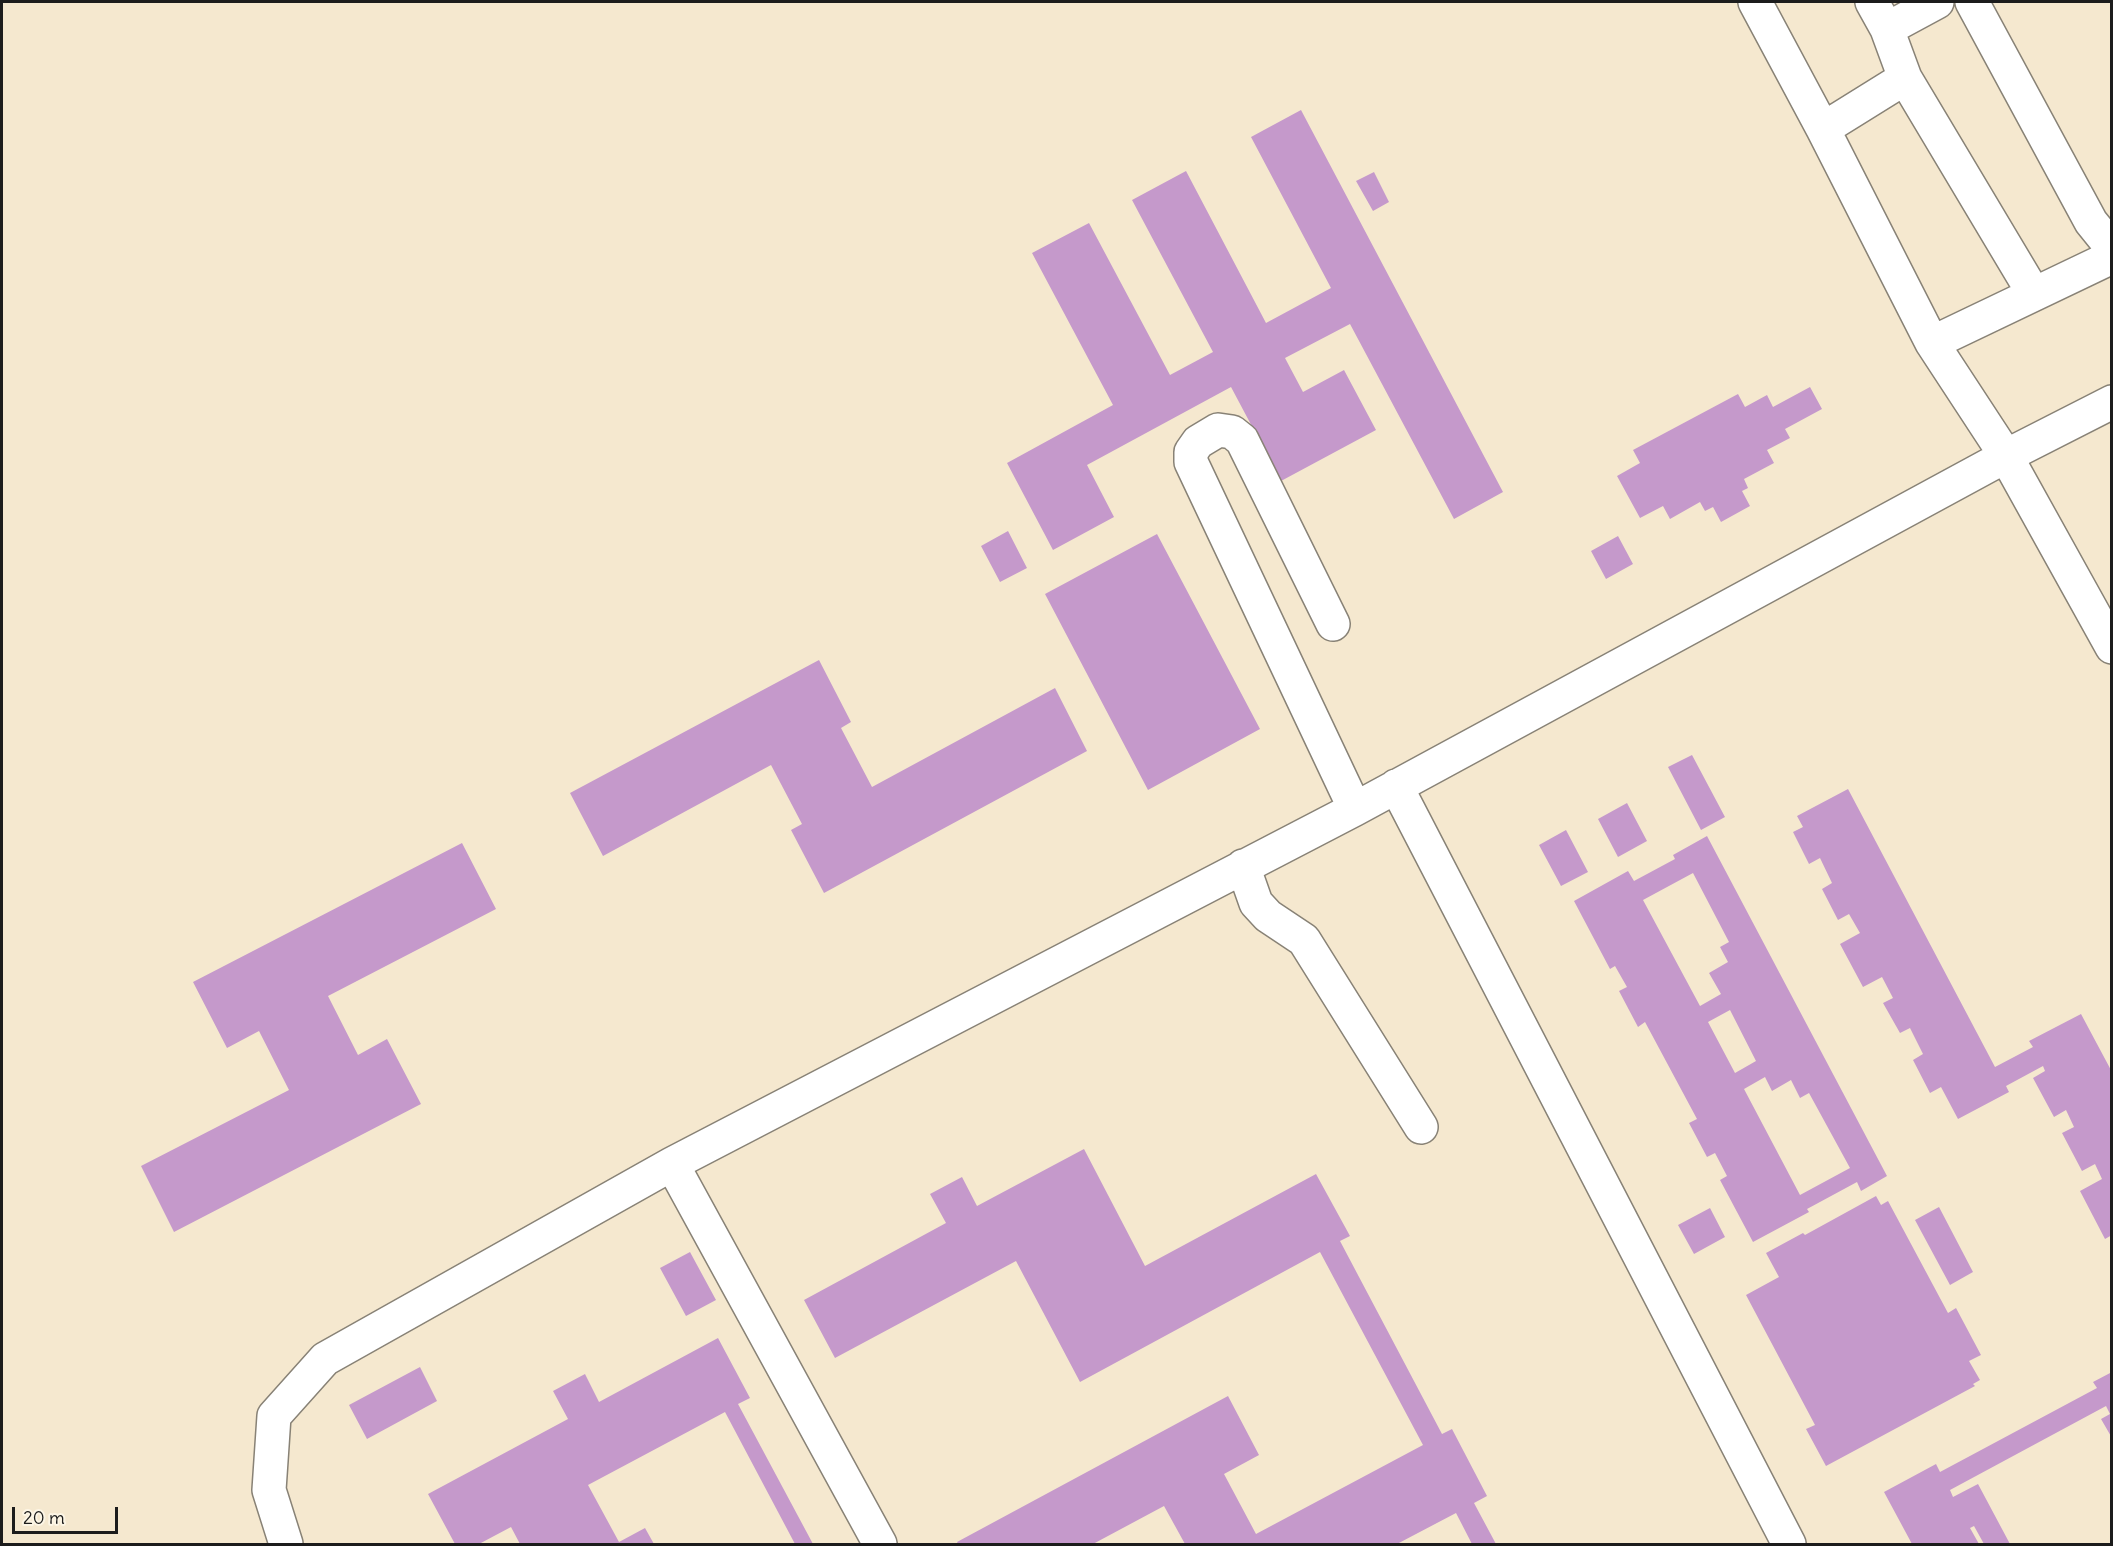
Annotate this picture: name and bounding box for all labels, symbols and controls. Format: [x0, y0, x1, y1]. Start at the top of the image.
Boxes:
scale bar [15, 1495, 122, 1533]
text: 20 m [23, 1506, 65, 1529]

